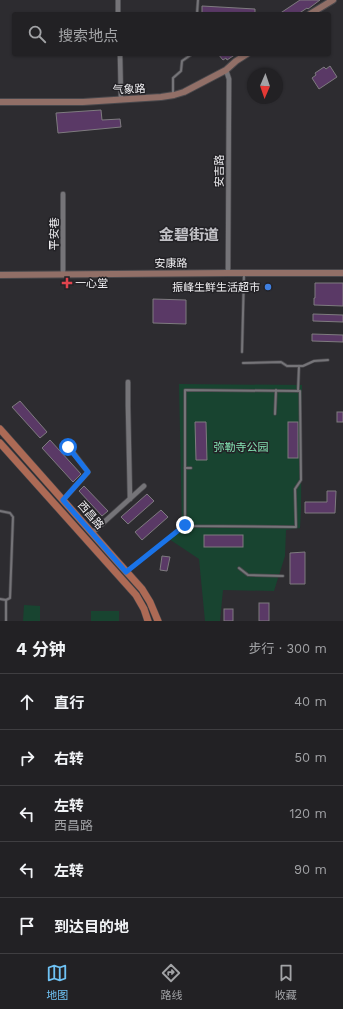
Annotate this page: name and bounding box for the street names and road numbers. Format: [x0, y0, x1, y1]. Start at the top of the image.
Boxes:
street label: 气象路 [112, 82, 146, 97]
street label: 安吉路 [213, 155, 226, 188]
street label: 平安巷 [48, 218, 61, 251]
street label: 安康路 [154, 257, 188, 270]
street label: 西昌路 [75, 499, 106, 532]

